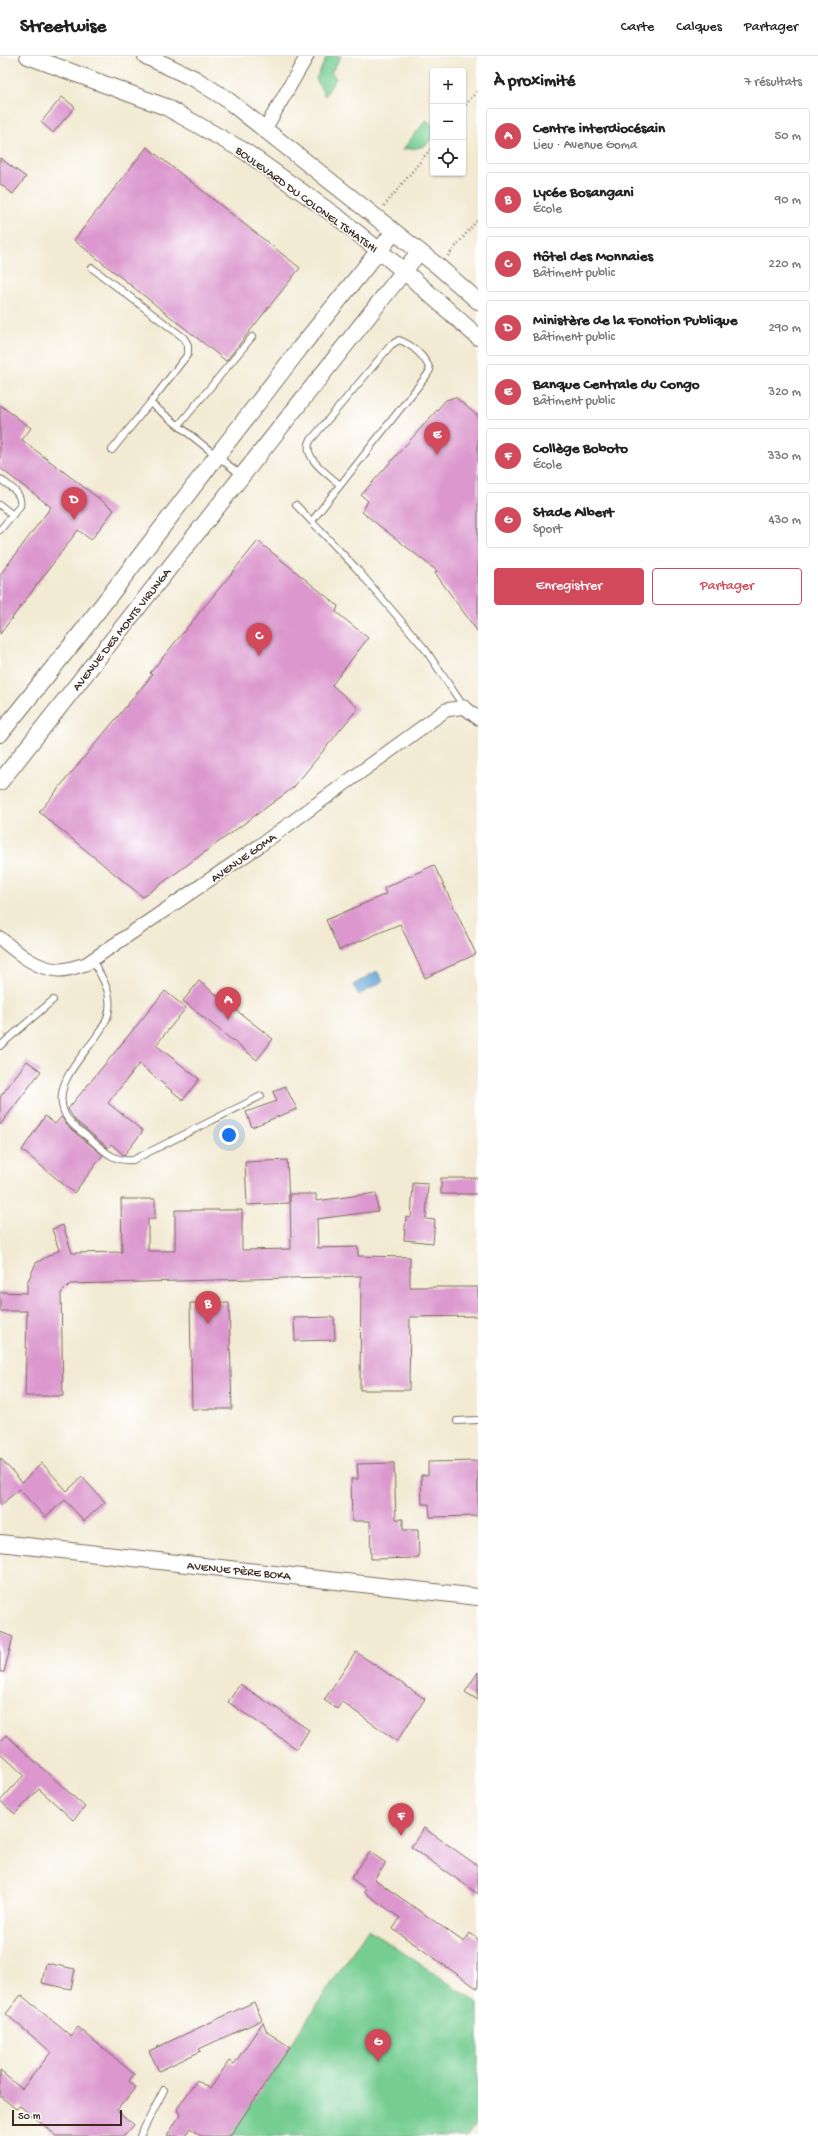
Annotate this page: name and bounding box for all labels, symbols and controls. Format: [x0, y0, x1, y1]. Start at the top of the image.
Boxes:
text: Streetwise [20, 16, 106, 39]
text: Carte [621, 19, 654, 36]
text: Calques [676, 19, 722, 36]
text: Partager [744, 19, 798, 36]
map controls [430, 68, 466, 176]
button: + [430, 68, 466, 104]
text: À proximité [494, 72, 575, 92]
text: 7 résultats [744, 75, 802, 90]
button: − [430, 104, 466, 140]
text: Centre interdiocésain [533, 120, 665, 138]
text: A [504, 129, 512, 144]
text: 50 m [774, 129, 801, 144]
text: Lieu · Avenue Goma [533, 138, 637, 153]
button: locate [430, 140, 466, 176]
street label: BOULEVARD DU COLONEL TSHATSHI [231, 144, 380, 257]
text: Lycée Bosangani [533, 184, 634, 202]
text: B [505, 193, 511, 208]
text: 90 m [775, 193, 801, 208]
text: École [533, 202, 562, 217]
text: Hôtel des Monnaies [533, 248, 653, 266]
text: C [504, 257, 512, 272]
text: 220 m [769, 257, 801, 272]
text: Bâtiment public [533, 266, 615, 281]
text: Ministère de la Fonction Publique [533, 312, 737, 330]
text: D [504, 321, 512, 336]
text: 290 m [768, 321, 801, 336]
text: Bâtiment public [533, 330, 615, 345]
text: Banque Centrale du Congo [533, 376, 700, 394]
text: E [504, 385, 512, 400]
text: 320 m [768, 385, 801, 400]
text: Bâtiment public [533, 394, 615, 409]
pin: E [424, 422, 450, 455]
text: Collège Boboto [533, 440, 628, 458]
text: F [505, 449, 511, 464]
text: 330 m [768, 449, 801, 464]
text: École [533, 458, 562, 473]
pin: D [61, 487, 87, 520]
text: Stade Albert [533, 504, 614, 522]
text: G [504, 513, 512, 528]
text: 430 m [768, 513, 801, 528]
text: Sport [533, 522, 562, 537]
street label: AVENUE DES MONTS VIRUNGA [70, 565, 175, 694]
button: Enregistrer [494, 568, 644, 605]
button: Partager [652, 568, 802, 605]
pin: C [246, 623, 272, 656]
street label: AVENUE GOMA [209, 830, 280, 886]
pin: A [215, 987, 241, 1020]
your location [219, 1125, 239, 1145]
pin: B [195, 1291, 221, 1324]
street label: AVENUE PÈRE BOKA [186, 1560, 292, 1584]
pin: F [388, 1803, 414, 1836]
pin: G [365, 2029, 391, 2062]
scale bar [12, 2108, 122, 2127]
text: 50 m [18, 2111, 40, 2123]

